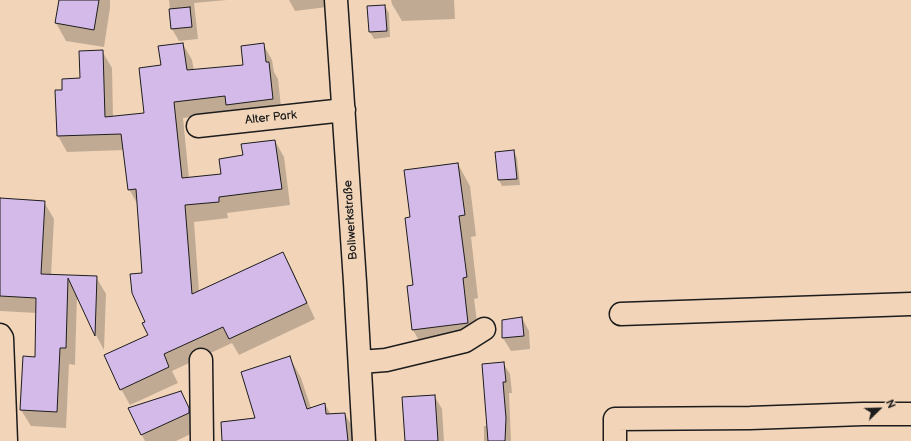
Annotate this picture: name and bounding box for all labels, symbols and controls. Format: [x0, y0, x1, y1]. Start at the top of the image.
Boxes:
street label: Alter Park [244, 108, 298, 128]
street label: Bollwerkstraße [341, 180, 361, 260]
north arrow [859, 389, 899, 429]
text: N [883, 398, 898, 410]

